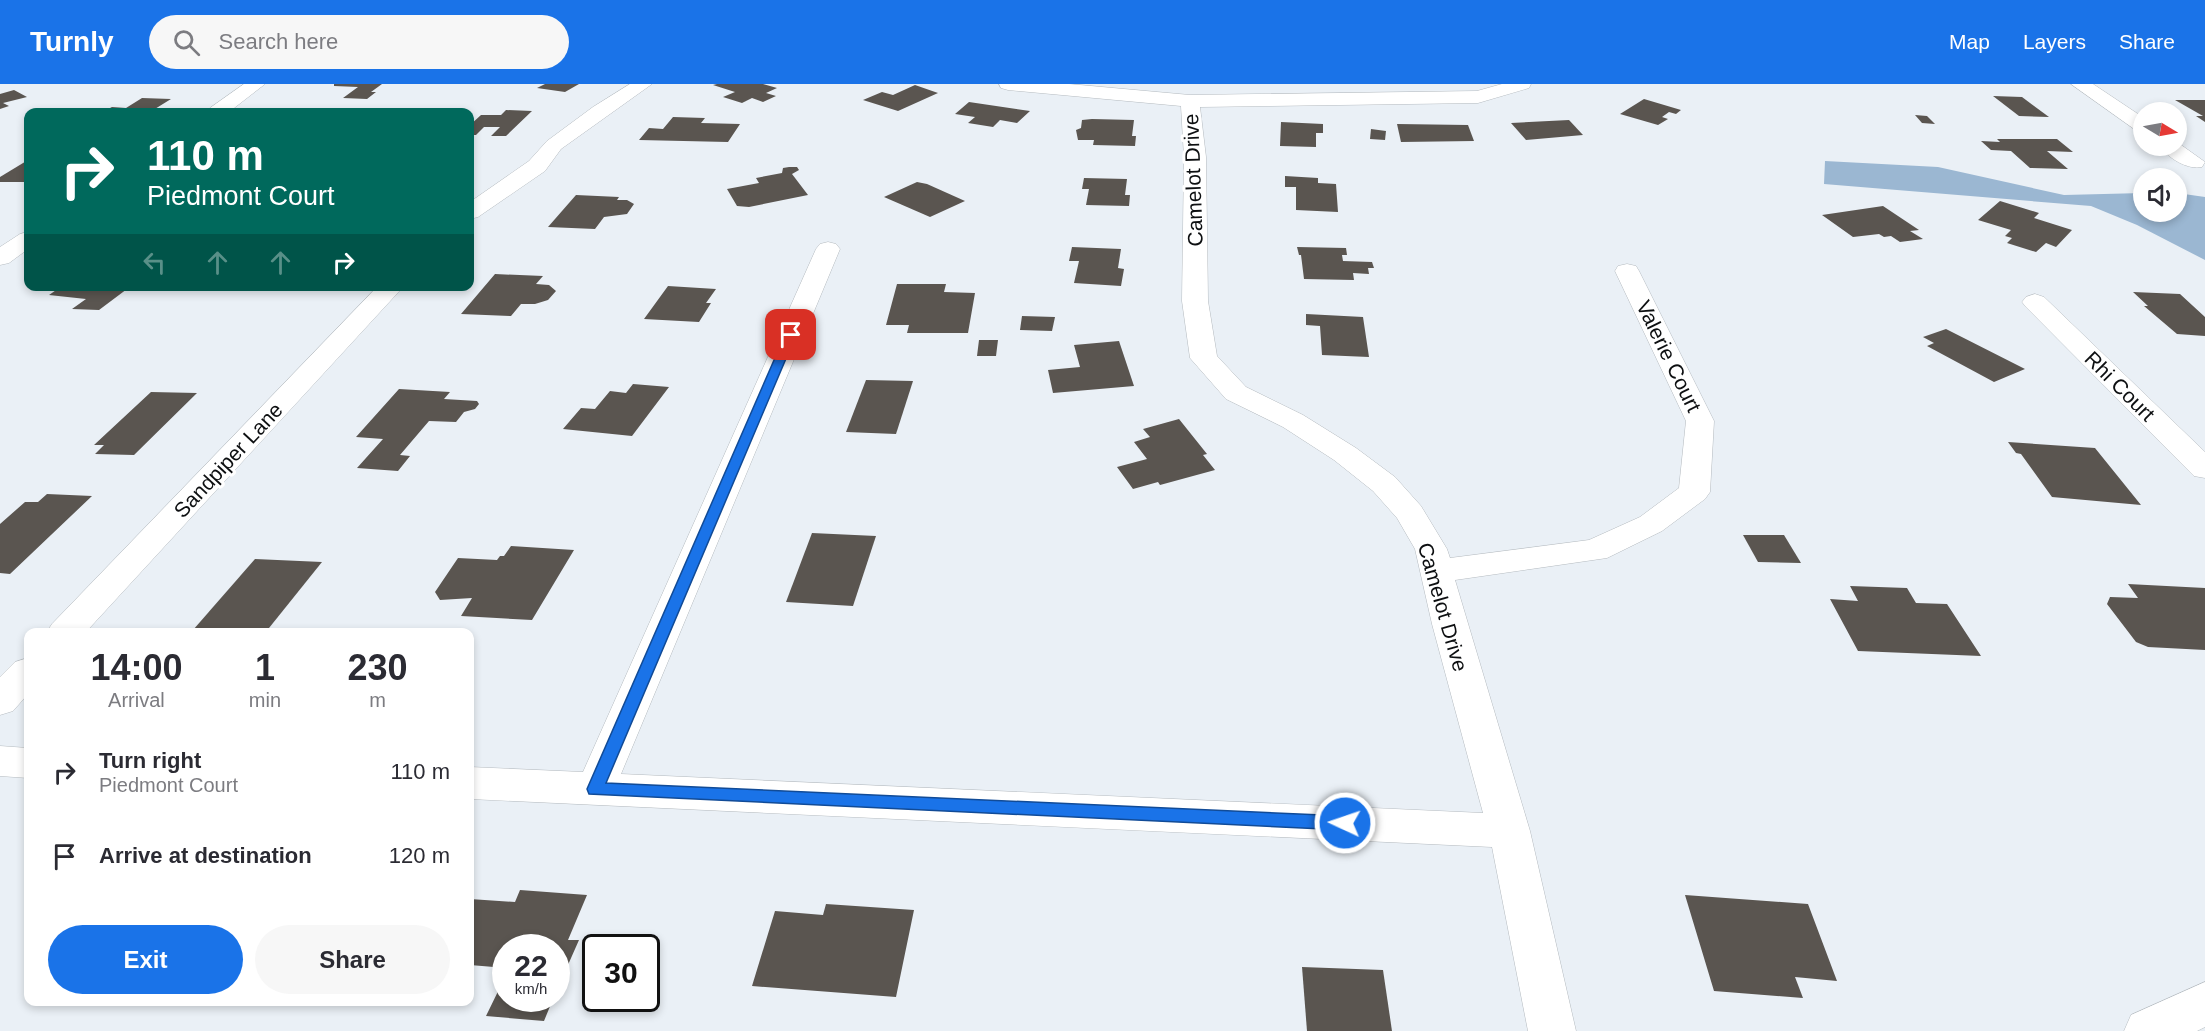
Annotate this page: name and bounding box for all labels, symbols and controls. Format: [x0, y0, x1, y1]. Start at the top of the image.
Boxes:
search box [149, 15, 569, 69]
text: Turnly [30, 26, 113, 57]
icon: search [170, 26, 203, 59]
text: Search here [218, 29, 338, 54]
text: Map [1949, 30, 1990, 53]
text: Layers [2023, 30, 2086, 53]
text: Share [2119, 30, 2175, 53]
north arrow [2133, 102, 2187, 156]
map controls [2133, 102, 2187, 222]
street label: Camelot Drive [1179, 113, 1207, 247]
icon: right [48, 132, 126, 210]
text: 110 m [147, 132, 264, 179]
button: sound [2133, 168, 2187, 222]
text: Piedmont Court [147, 181, 335, 211]
icon: left [138, 246, 171, 279]
icon: ahead [201, 246, 234, 279]
icon: ahead [264, 246, 297, 279]
icon: right [327, 246, 360, 279]
street label: Valerie Court [1632, 297, 1706, 416]
pin [765, 309, 816, 360]
icon: arrive [774, 318, 807, 351]
street label: Rhi Court [2081, 347, 2160, 426]
street label: Sandpiper Lane [169, 398, 287, 522]
street label: Camelot Drive [1414, 540, 1472, 674]
text: 14:00 [90, 647, 182, 688]
text: 1 [255, 647, 275, 688]
text: 230 [347, 647, 408, 688]
text: Arrival [108, 689, 165, 711]
text: min [249, 689, 281, 711]
text: m [369, 689, 386, 711]
text: Turn right [99, 748, 201, 773]
icon: right [48, 756, 81, 789]
text: 110 m [390, 759, 450, 784]
text: Piedmont Court [99, 774, 238, 796]
position arrow [1313, 791, 1377, 855]
icon: arrive [48, 840, 81, 873]
text: Arrive at destination [99, 843, 312, 868]
text: 120 m [389, 843, 450, 868]
button: Exit [48, 925, 243, 994]
button: Share [255, 925, 450, 994]
speed limit sign: 30 [582, 934, 660, 1012]
text: 22 [514, 949, 548, 982]
text: km/h [515, 980, 547, 997]

